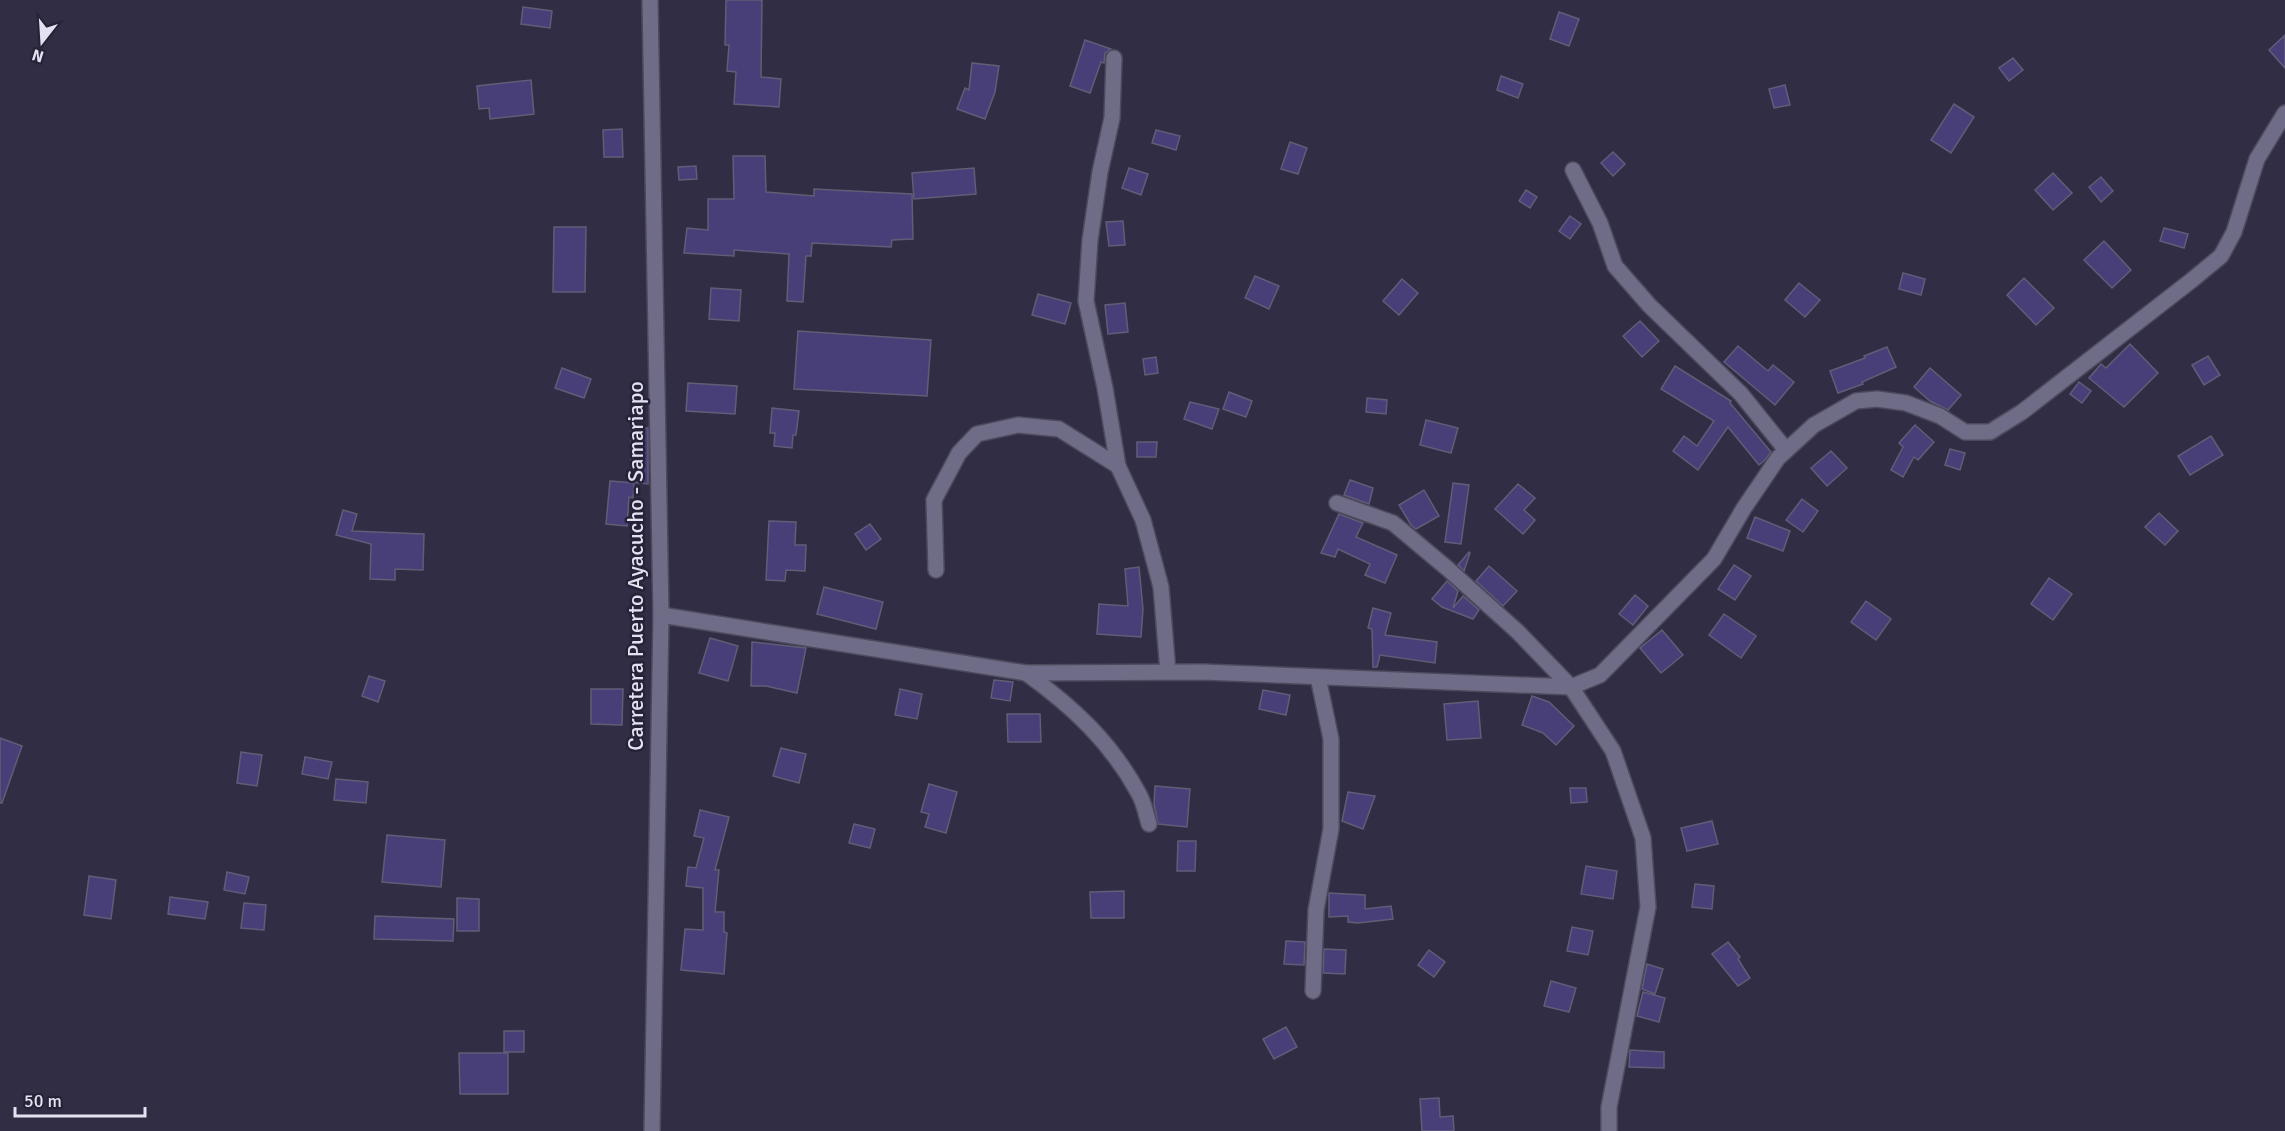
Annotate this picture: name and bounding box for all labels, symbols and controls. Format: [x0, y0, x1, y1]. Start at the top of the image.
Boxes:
north arrow [12, 12, 72, 72]
text: N [30, 44, 46, 67]
street label: Carretera Puerto Ayacucho - Samariapo [622, 381, 649, 751]
scale bar [15, 1080, 146, 1118]
text: 50 m [24, 1090, 62, 1112]

